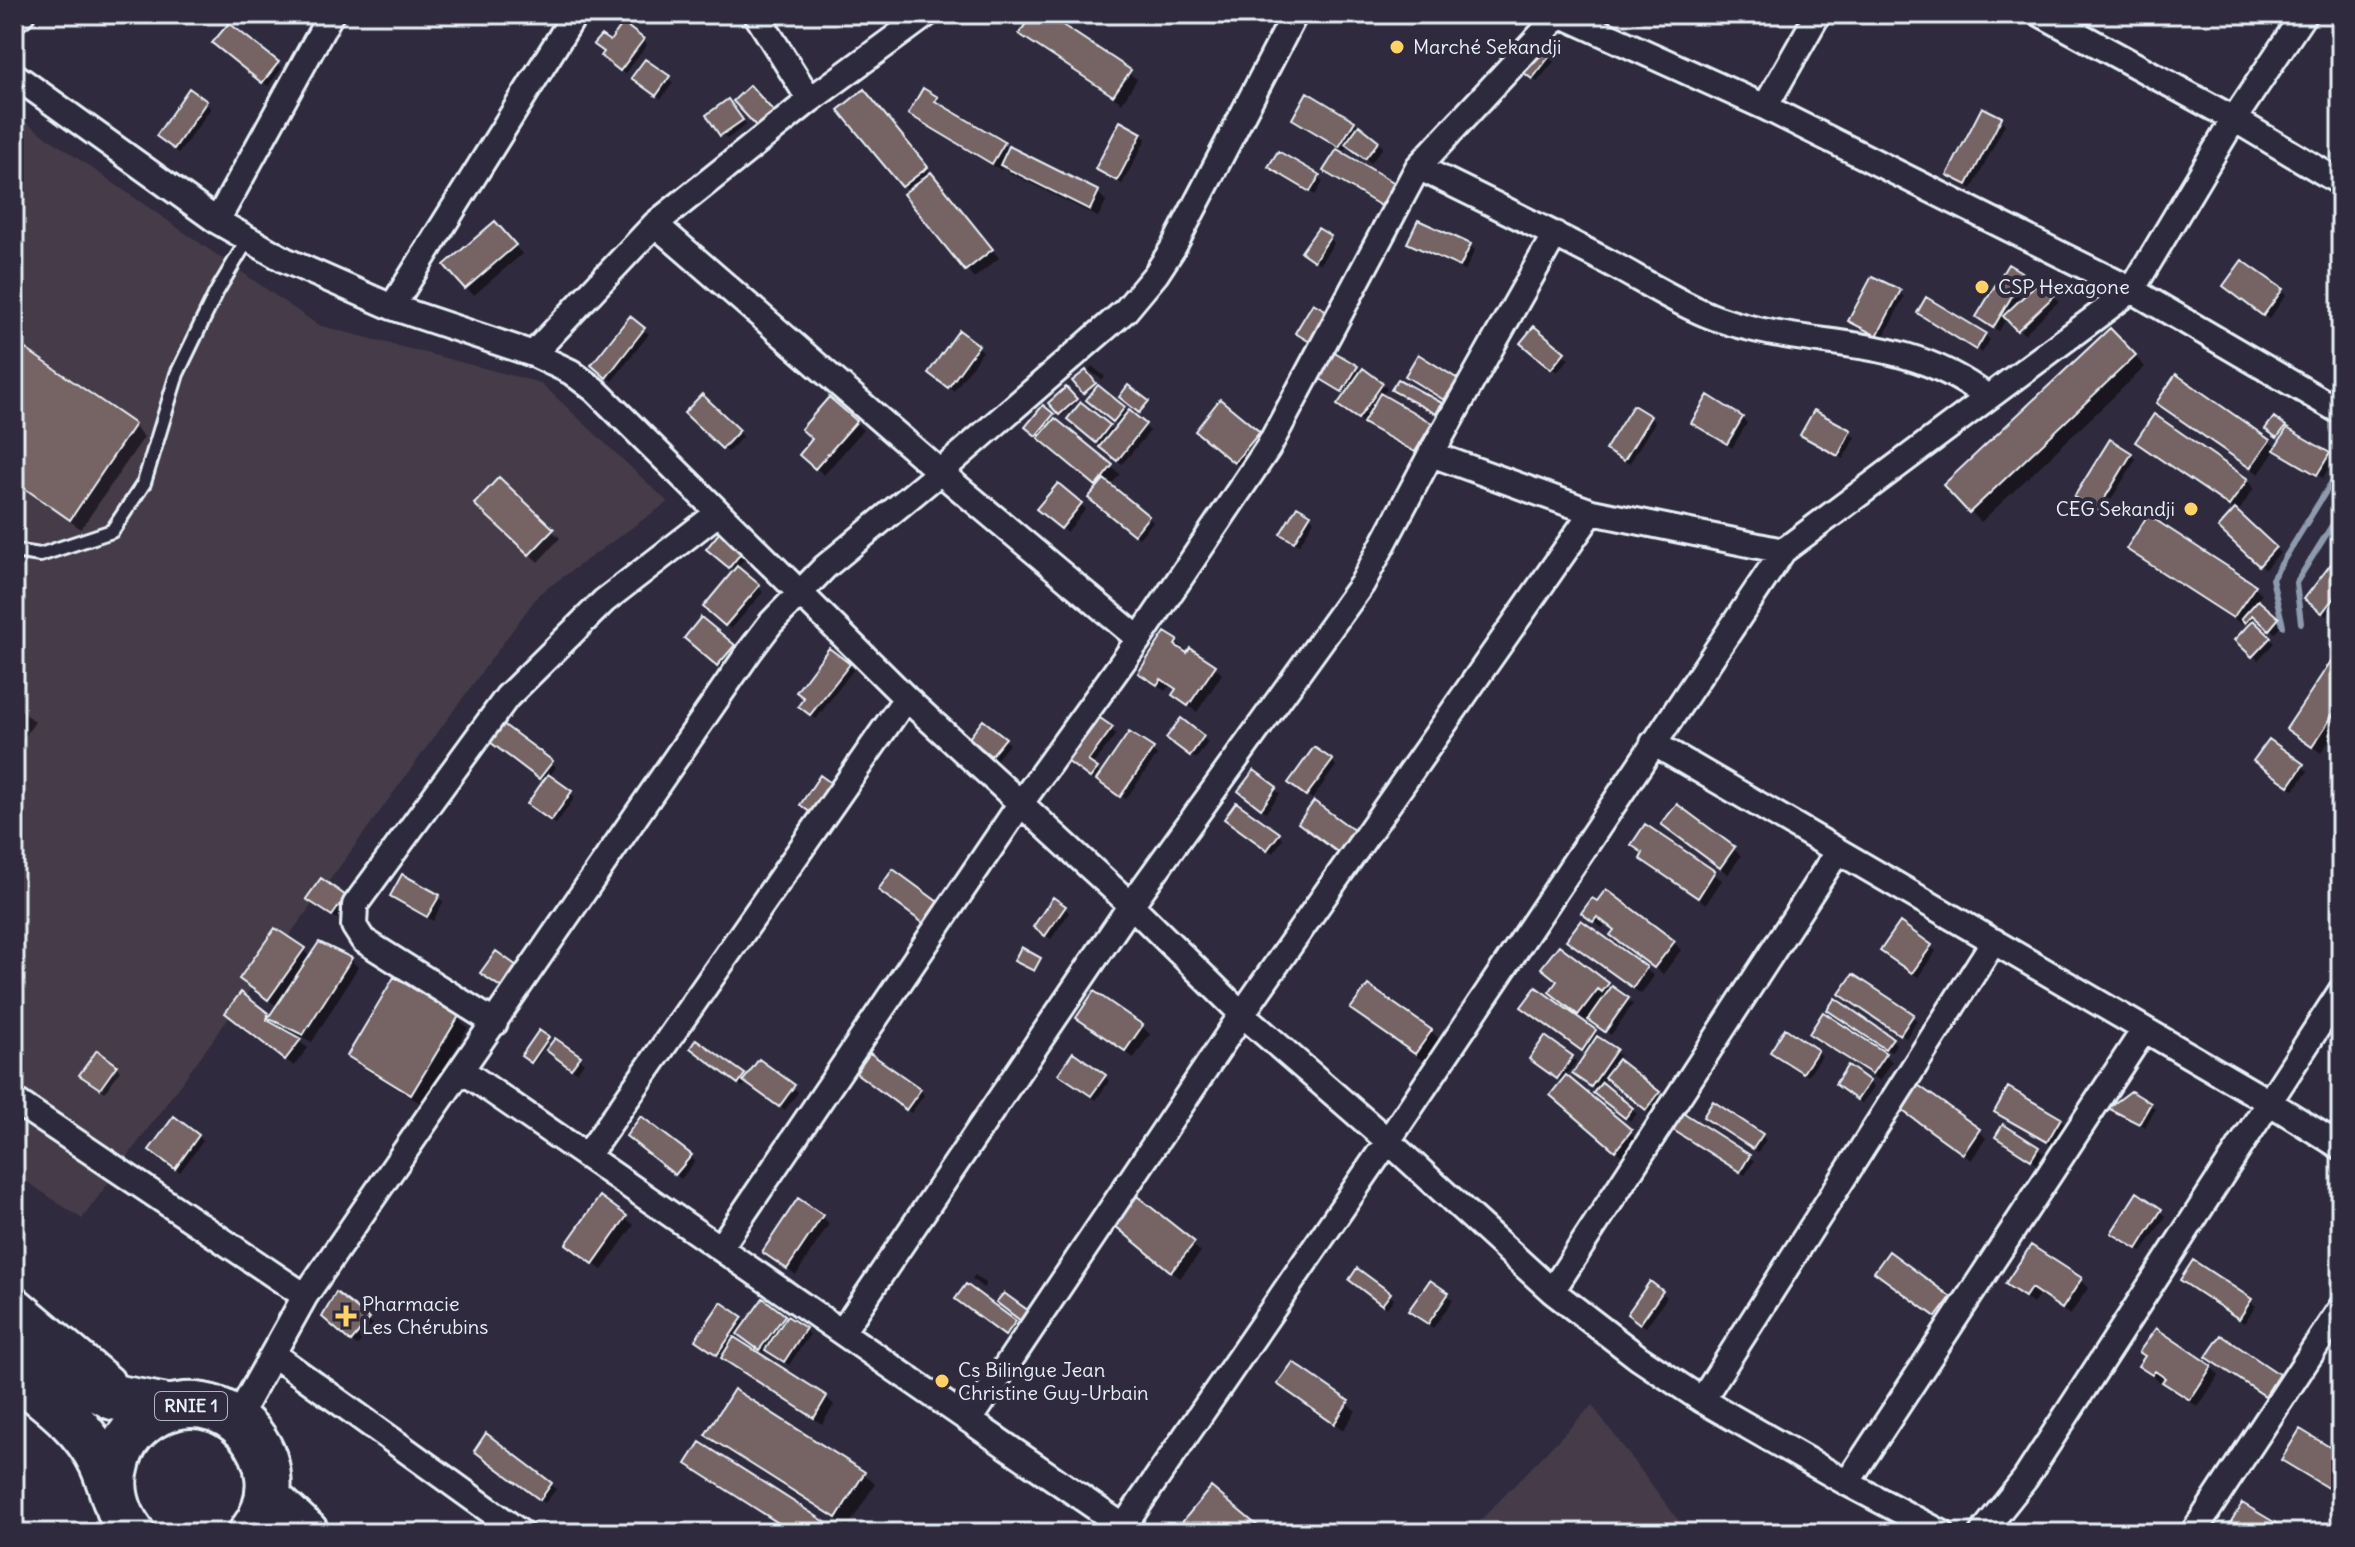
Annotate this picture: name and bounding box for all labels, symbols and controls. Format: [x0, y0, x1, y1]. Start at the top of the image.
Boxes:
place label: Marché Sekandji [1413, 34, 1561, 59]
marker: Marché Sekandji [1388, 38, 1406, 56]
place label: CSP Hexagone [1998, 274, 2130, 299]
marker: CSP Hexagone [1973, 278, 1991, 296]
place label: CEG Sekandji [2056, 496, 2175, 521]
marker: CEG Sekandji [2182, 500, 2200, 518]
place label: Pharmacie Les Chérubins [362, 1291, 488, 1339]
marker: Pharmacie Les Chérubins [337, 1307, 355, 1325]
place label: Cs Bilingue Jean Christine Guy-Urbain [958, 1357, 1149, 1405]
marker: Cs Bilingue Jean Christine Guy-Urbain [933, 1372, 951, 1390]
road number: RNIE 1 [155, 1392, 227, 1420]

